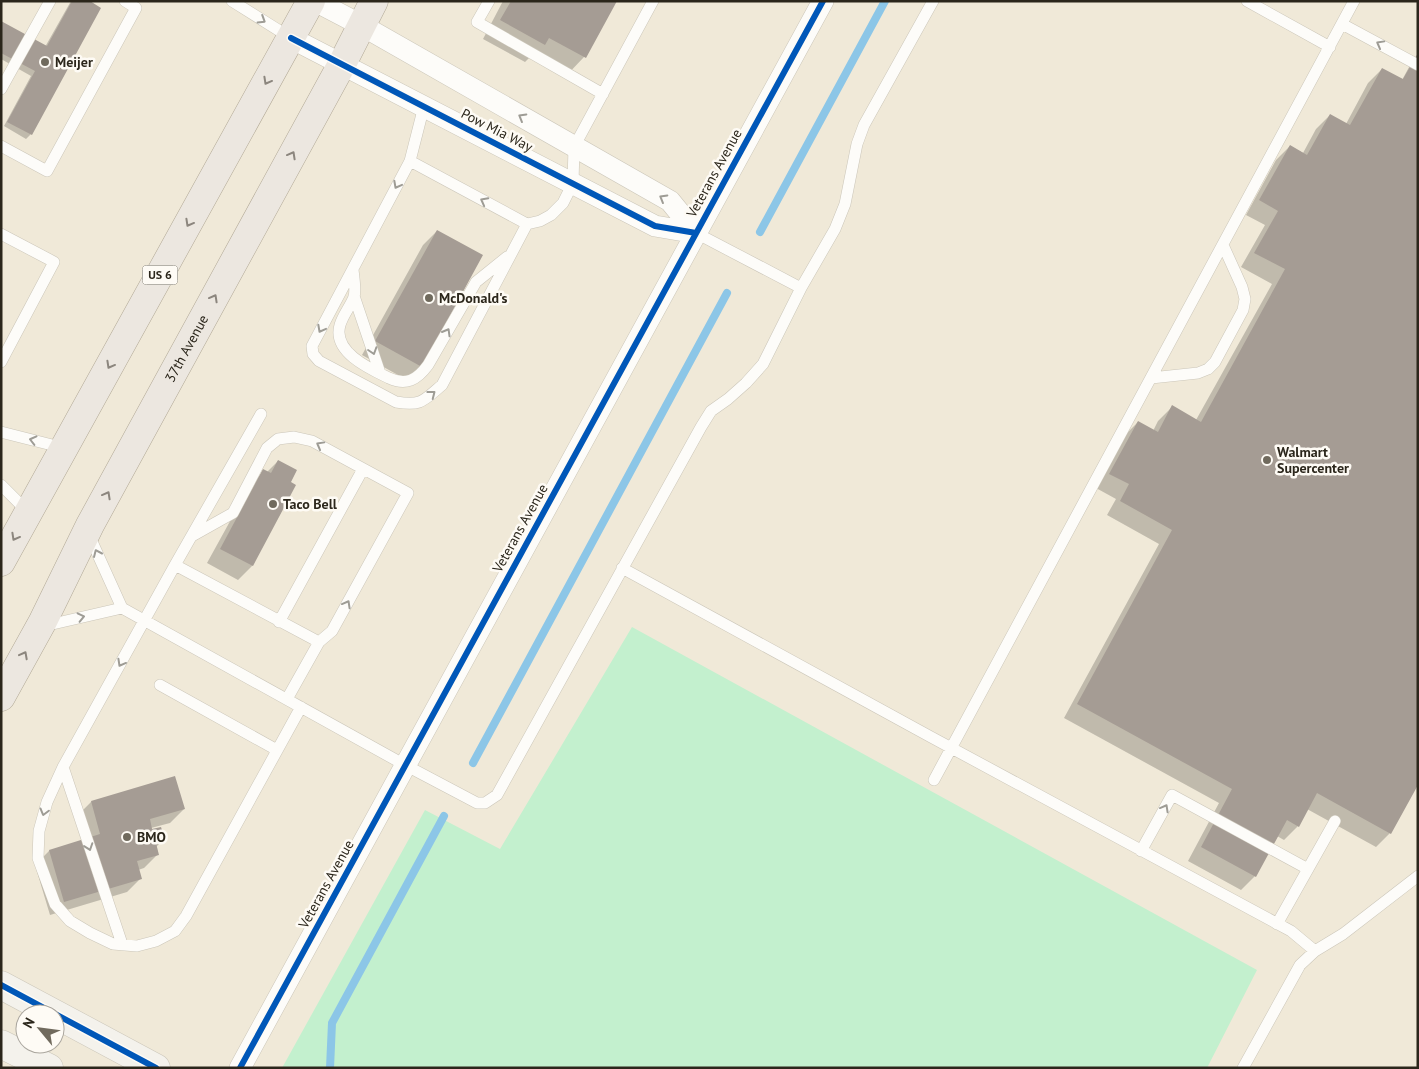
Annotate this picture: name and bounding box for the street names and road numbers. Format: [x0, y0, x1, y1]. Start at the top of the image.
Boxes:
street label: Pow Mia Way [458, 104, 536, 156]
street label: Veterans Avenue [682, 126, 746, 221]
road number: US 6 [142, 266, 178, 284]
street label: 37th Avenue [161, 311, 212, 385]
street label: Veterans Avenue [488, 481, 552, 576]
street label: Veterans Avenue [294, 837, 358, 932]

